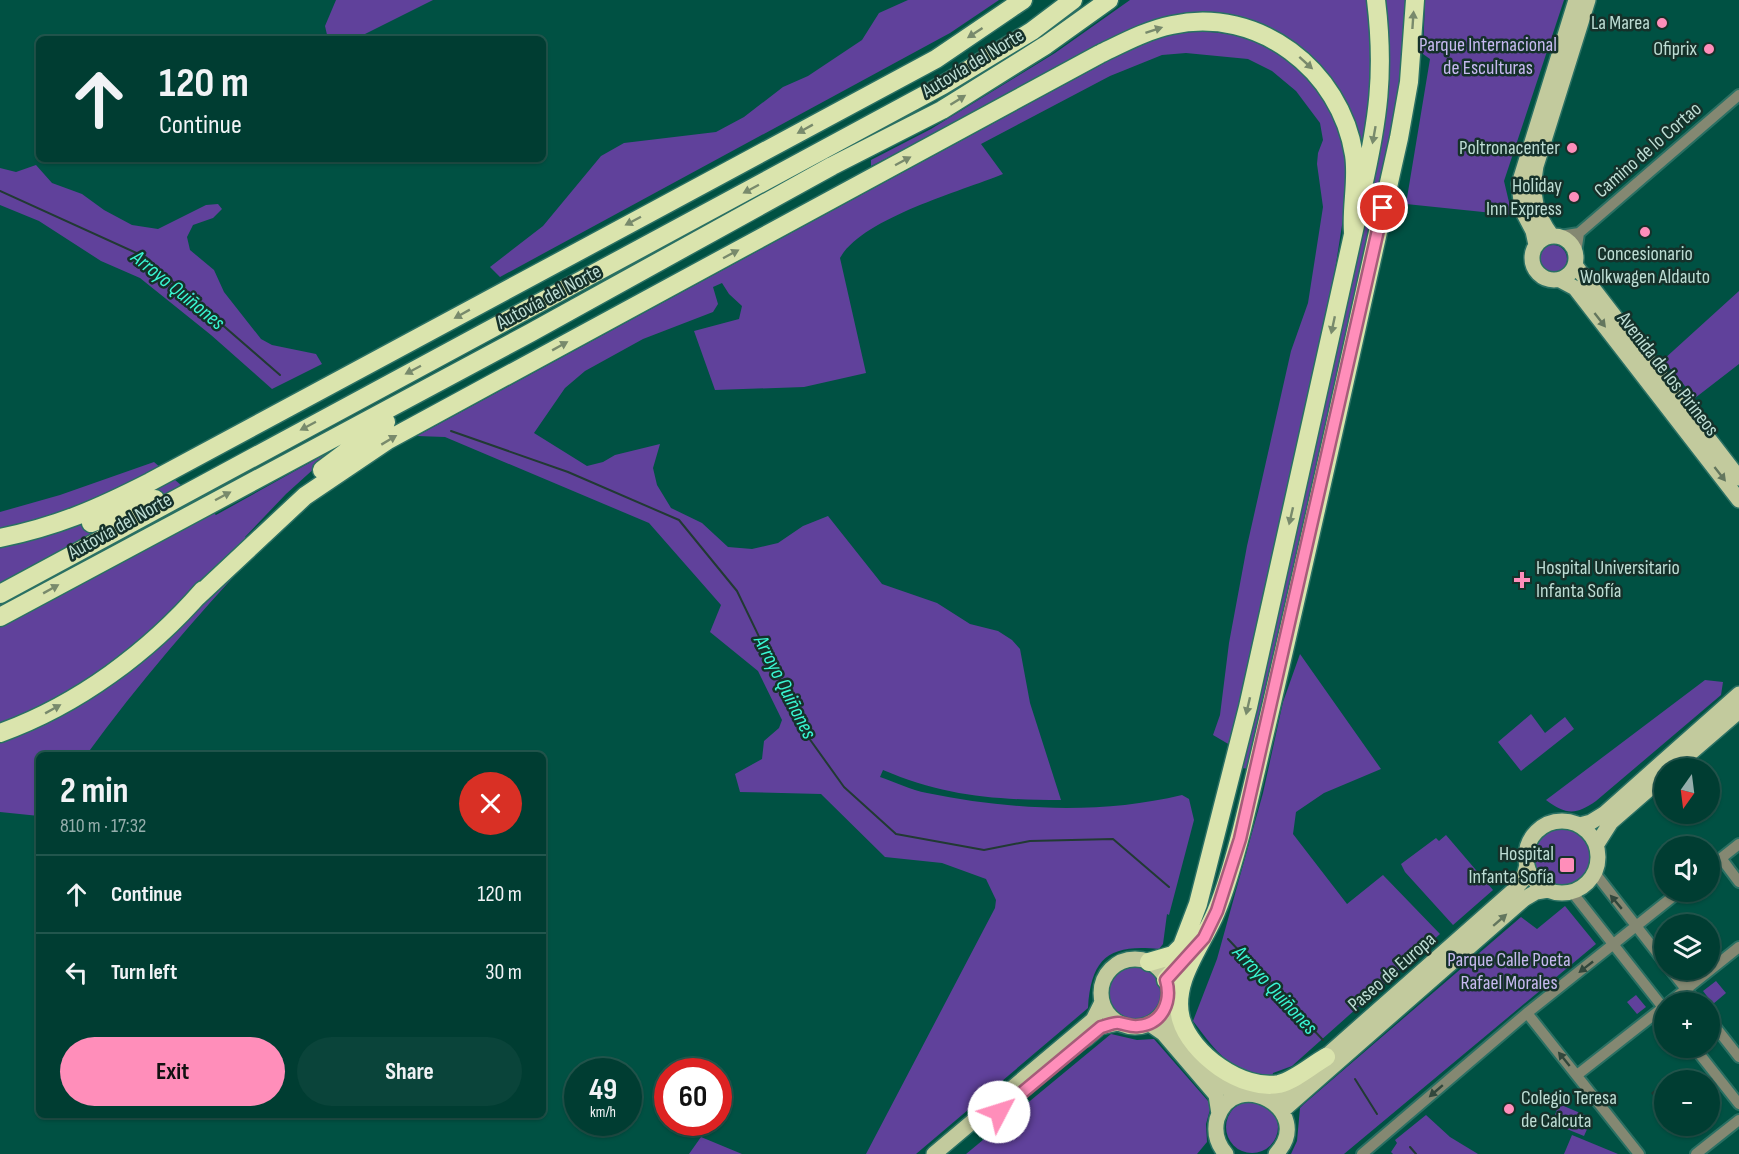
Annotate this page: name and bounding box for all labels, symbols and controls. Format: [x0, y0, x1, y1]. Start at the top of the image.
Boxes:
one-way arrow [1409, 11, 1418, 30]
place label: La Marea [1591, 11, 1650, 35]
marker: La Marea [1655, 16, 1669, 30]
street label: Autovía del Norte [917, 23, 1029, 103]
one-way arrow [1145, 25, 1163, 35]
one-way arrow [967, 28, 983, 39]
park label: Parque Internacional de Esculturas [1419, 33, 1557, 80]
place label: Ofiprix [1653, 37, 1697, 61]
marker: Ofiprix [1702, 42, 1716, 56]
one-way arrow [1298, 56, 1313, 69]
text: 120 m [159, 58, 249, 109]
icon: ahead [60, 60, 138, 138]
one-way arrow [950, 95, 966, 106]
street label: Camino de lo Cortao [1589, 97, 1707, 203]
text: Continue [159, 109, 242, 141]
one-way arrow [797, 124, 814, 134]
one-way arrow [1369, 126, 1378, 145]
place label: Poltronacenter [1459, 136, 1560, 160]
marker: Poltronacenter [1565, 141, 1579, 155]
one-way arrow [895, 156, 912, 166]
place label: Holiday Inn Express [1486, 174, 1562, 221]
pin [1357, 182, 1408, 233]
one-way arrow [743, 184, 760, 193]
marker: Holiday Inn Express [1567, 190, 1581, 204]
icon: arrive [1366, 191, 1399, 224]
one-way arrow [625, 216, 642, 226]
marker: Concesionario Wolkwagen Aldauto [1638, 225, 1652, 239]
place label: Concesionario Wolkwagen Aldauto [1580, 242, 1710, 289]
water label: Arroyo Quiñones [126, 244, 230, 336]
one-way arrow [723, 249, 740, 259]
street label: Autovía del Norte [492, 259, 605, 335]
street label: Avenida de los Pirineos [1611, 306, 1724, 441]
one-way arrow [453, 309, 470, 319]
one-way arrow [1594, 313, 1606, 328]
one-way arrow [1328, 316, 1337, 335]
one-way arrow [551, 341, 568, 351]
one-way arrow [404, 365, 421, 375]
one-way arrow [299, 421, 316, 431]
one-way arrow [381, 435, 398, 445]
one-way arrow [1713, 467, 1725, 482]
street label: Autovía del Norte [63, 488, 176, 565]
one-way arrow [214, 491, 231, 501]
one-way arrow [1285, 507, 1295, 525]
place label: Hospital Universitario Infanta Sofía [1536, 556, 1680, 603]
marker: Hospital Universitario Infanta Sofía [1513, 571, 1531, 589]
one-way arrow [43, 584, 60, 594]
water label: Arroyo Quiñones [748, 630, 822, 743]
one-way arrow [1243, 697, 1252, 716]
one-way arrow [45, 704, 62, 714]
north arrow [1654, 758, 1720, 824]
map controls [1654, 758, 1720, 1136]
text: 2 min [60, 770, 129, 813]
button: close [459, 772, 522, 835]
text: 810 m · 17:32 [60, 814, 146, 838]
button: sound [1654, 836, 1720, 902]
place label: Hospital Infanta Sofía [1469, 842, 1554, 889]
marker: Hospital Infanta Sofía [1558, 856, 1576, 874]
icon: ahead [60, 878, 93, 911]
text: Continue [111, 881, 182, 908]
text: 120 m [478, 881, 522, 908]
one-way arrow [1610, 895, 1623, 910]
one-way arrow [1492, 913, 1507, 927]
button: layers [1654, 914, 1720, 980]
street label: Paseo de Europa [1343, 927, 1441, 1017]
water label: Arroyo Quiñones [1227, 939, 1323, 1040]
park label: Parque Calle Poeta Rafael Morales [1447, 948, 1571, 995]
icon: left [60, 956, 93, 989]
text: Turn left [111, 959, 177, 986]
text: 30 m [485, 959, 522, 986]
one-way arrow [1578, 961, 1594, 974]
button: + [1654, 992, 1720, 1058]
button: Exit [60, 1037, 285, 1106]
button: Share [297, 1037, 522, 1106]
one-way arrow [1557, 1051, 1570, 1067]
speed limit sign: 60 [654, 1058, 732, 1136]
button: − [1654, 1070, 1720, 1136]
text: 49 [589, 1072, 617, 1108]
position arrow [967, 1080, 1031, 1144]
one-way arrow [1428, 1085, 1443, 1098]
place label: Colegio Teresa de Calcuta [1521, 1086, 1617, 1133]
marker: Colegio Teresa de Calcuta [1502, 1102, 1516, 1116]
text: km/h [590, 1103, 616, 1122]

